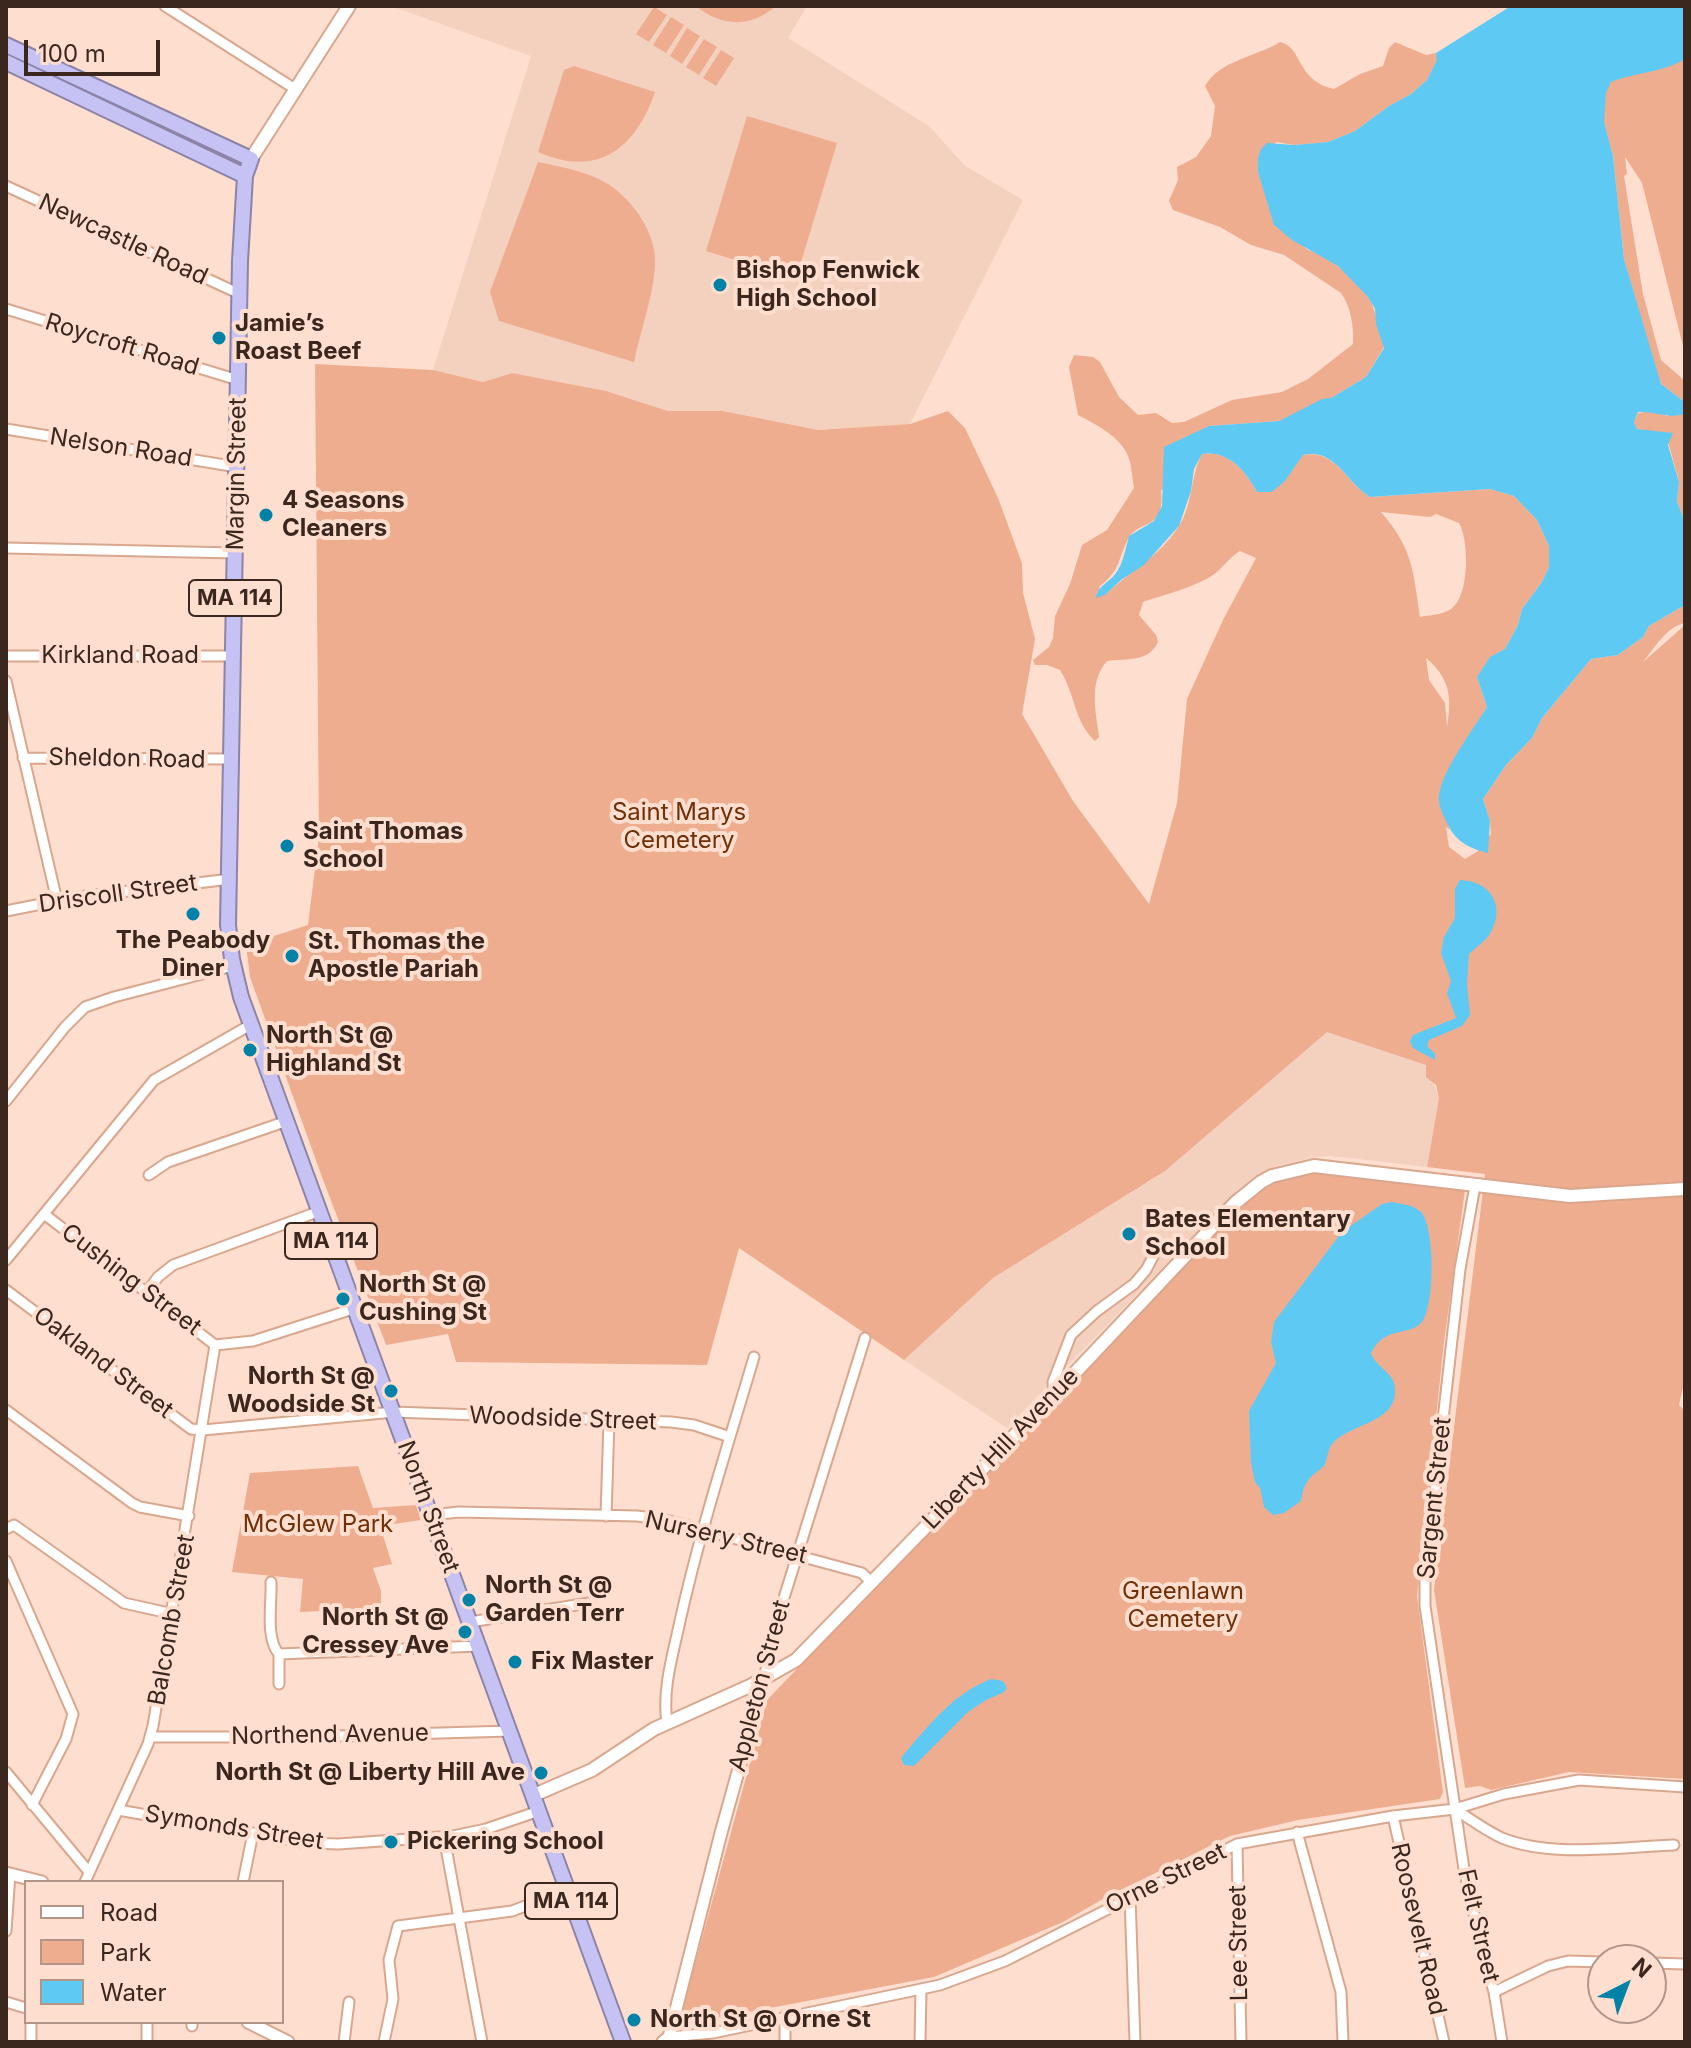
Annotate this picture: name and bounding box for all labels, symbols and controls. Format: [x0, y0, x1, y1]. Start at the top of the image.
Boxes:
scale bar [28, 24, 164, 74]
text: 100 m [38, 39, 106, 68]
street label: Newcastle Road [34, 188, 212, 292]
place label: Bishop Fenwick High School [736, 257, 920, 313]
marker: Bishop Fenwick High School [711, 276, 729, 294]
street label: Roycroft Road [42, 308, 202, 382]
place label: Jamie’s Roast Beef [235, 310, 361, 366]
marker: Jamie’s Roast Beef [210, 329, 228, 347]
street label: Margin Street [221, 397, 253, 551]
street label: Nelson Road [48, 423, 194, 473]
place label: 4 Seasons Cleaners [282, 487, 405, 543]
marker: 4 Seasons Cleaners [257, 506, 275, 524]
road number: MA 114 [189, 580, 281, 616]
street label: Kirkland Road [41, 642, 199, 670]
street label: Sheldon Road [48, 743, 206, 775]
park label: Saint Marys Cemetery [612, 799, 746, 855]
place label: Saint Thomas School [303, 818, 464, 874]
marker: Saint Thomas School [278, 837, 296, 855]
street label: Driscoll Street [37, 869, 199, 919]
marker: The Peabody Diner [184, 905, 202, 923]
place label: The Peabody Diner [116, 927, 270, 983]
place label: St. Thomas the Apostle Pariah [308, 928, 485, 984]
marker: St. Thomas the Apostle Pariah [283, 947, 301, 965]
place label: North St @ Highland St [266, 1022, 401, 1078]
marker: North St @ Highland St [241, 1041, 259, 1059]
place label: Bates Elementary School [1145, 1206, 1351, 1262]
street label: Cushing Street [55, 1218, 207, 1342]
road number: MA 114 [285, 1223, 377, 1259]
marker: Bates Elementary School [1120, 1225, 1138, 1243]
place label: North St @ Cushing St [359, 1271, 487, 1327]
marker: North St @ Cushing St [334, 1290, 352, 1308]
street label: Oakland Street [27, 1301, 179, 1425]
place label: North St @ Woodside St [227, 1363, 375, 1419]
street label: Liberty Hill Avenue [917, 1363, 1085, 1535]
marker: North St @ Woodside St [382, 1382, 400, 1400]
street label: Woodside Street [469, 1401, 657, 1437]
street label: Sargent Street [1412, 1416, 1458, 1580]
street label: North Street [391, 1437, 465, 1577]
street label: Nursery Street [642, 1505, 810, 1571]
park label: McGlew Park [243, 1511, 393, 1539]
street label: Balcomb Street [143, 1532, 201, 1708]
place label: North St @ Garden Terr [485, 1572, 624, 1628]
park label: Greenlawn Cemetery [1122, 1578, 1244, 1634]
marker: North St @ Garden Terr [460, 1591, 478, 1609]
street label: Appleton Street [723, 1597, 797, 1775]
place label: North St @ Cressey Ave [302, 1604, 449, 1660]
marker: North St @ Cressey Ave [456, 1623, 474, 1641]
place label: Fix Master [531, 1648, 654, 1676]
marker: Fix Master [506, 1653, 524, 1671]
street label: Northend Avenue [231, 1719, 429, 1751]
place label: North St @ Liberty Hill Ave [215, 1759, 525, 1787]
marker: North St @ Liberty Hill Ave [532, 1764, 550, 1782]
street label: Symonds Street [143, 1800, 325, 1856]
place label: Pickering School [407, 1828, 604, 1856]
marker: Pickering School [382, 1833, 400, 1851]
street label: Orne Street [1101, 1837, 1231, 1921]
street label: Roosevelt Road [1384, 1840, 1452, 2018]
street label: Felt Street [1451, 1866, 1505, 1986]
legend [24, 1880, 284, 2024]
road number: MA 114 [525, 1883, 617, 1919]
street label: Lee Street [1224, 1885, 1254, 2001]
text: Road [100, 1898, 158, 1927]
text: Park [100, 1938, 151, 1967]
north arrow [1587, 1944, 1667, 2024]
text: N [1627, 1952, 1657, 1983]
text: Water [100, 1978, 167, 2007]
place label: North St @ Orne St [650, 2006, 871, 2034]
marker: North St @ Orne St [625, 2011, 643, 2029]

